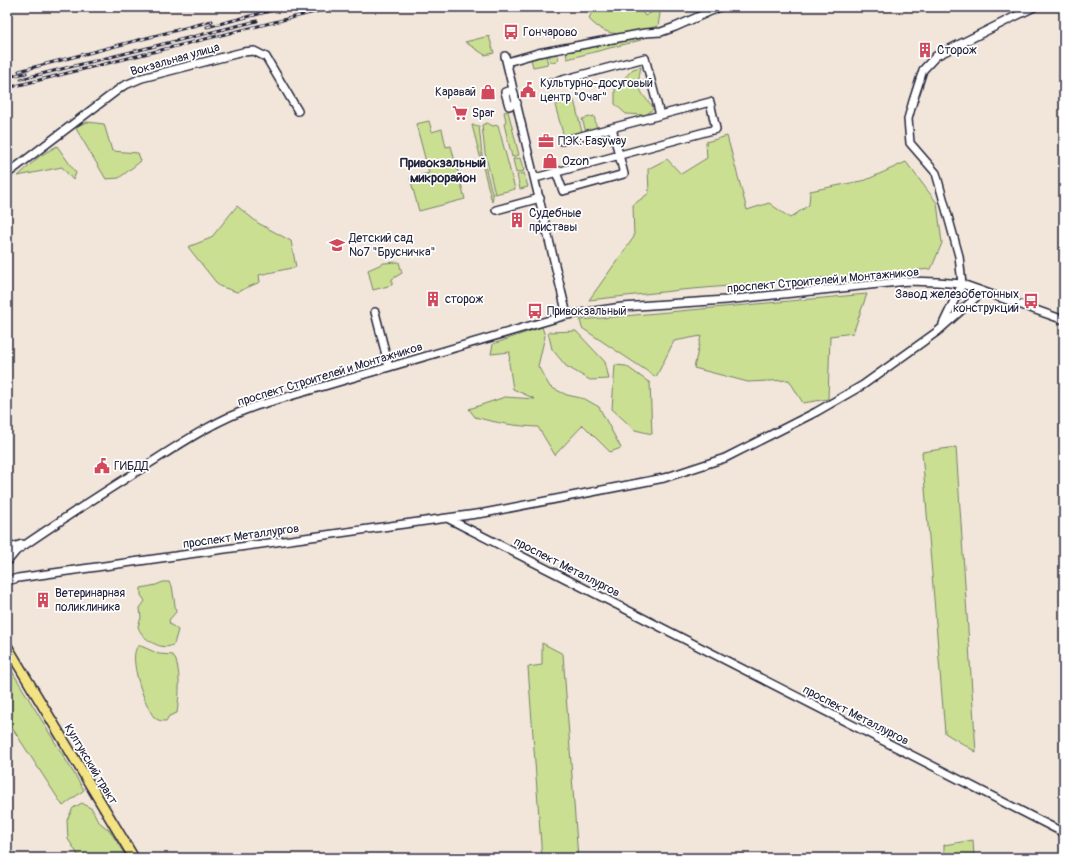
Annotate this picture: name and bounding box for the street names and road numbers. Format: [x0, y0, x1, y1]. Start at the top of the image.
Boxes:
street label: Вокзальная улица [129, 39, 222, 79]
street label: проспект Строителей и Монтажников [726, 265, 920, 296]
street label: проспект Строителей и Монтажников [236, 339, 425, 410]
street label: проспект Металлургов [182, 521, 300, 552]
street label: проспект Металлургов [511, 534, 622, 601]
street label: проспект Металлургов [800, 682, 911, 749]
street label: Култукский тракт [61, 721, 120, 807]

